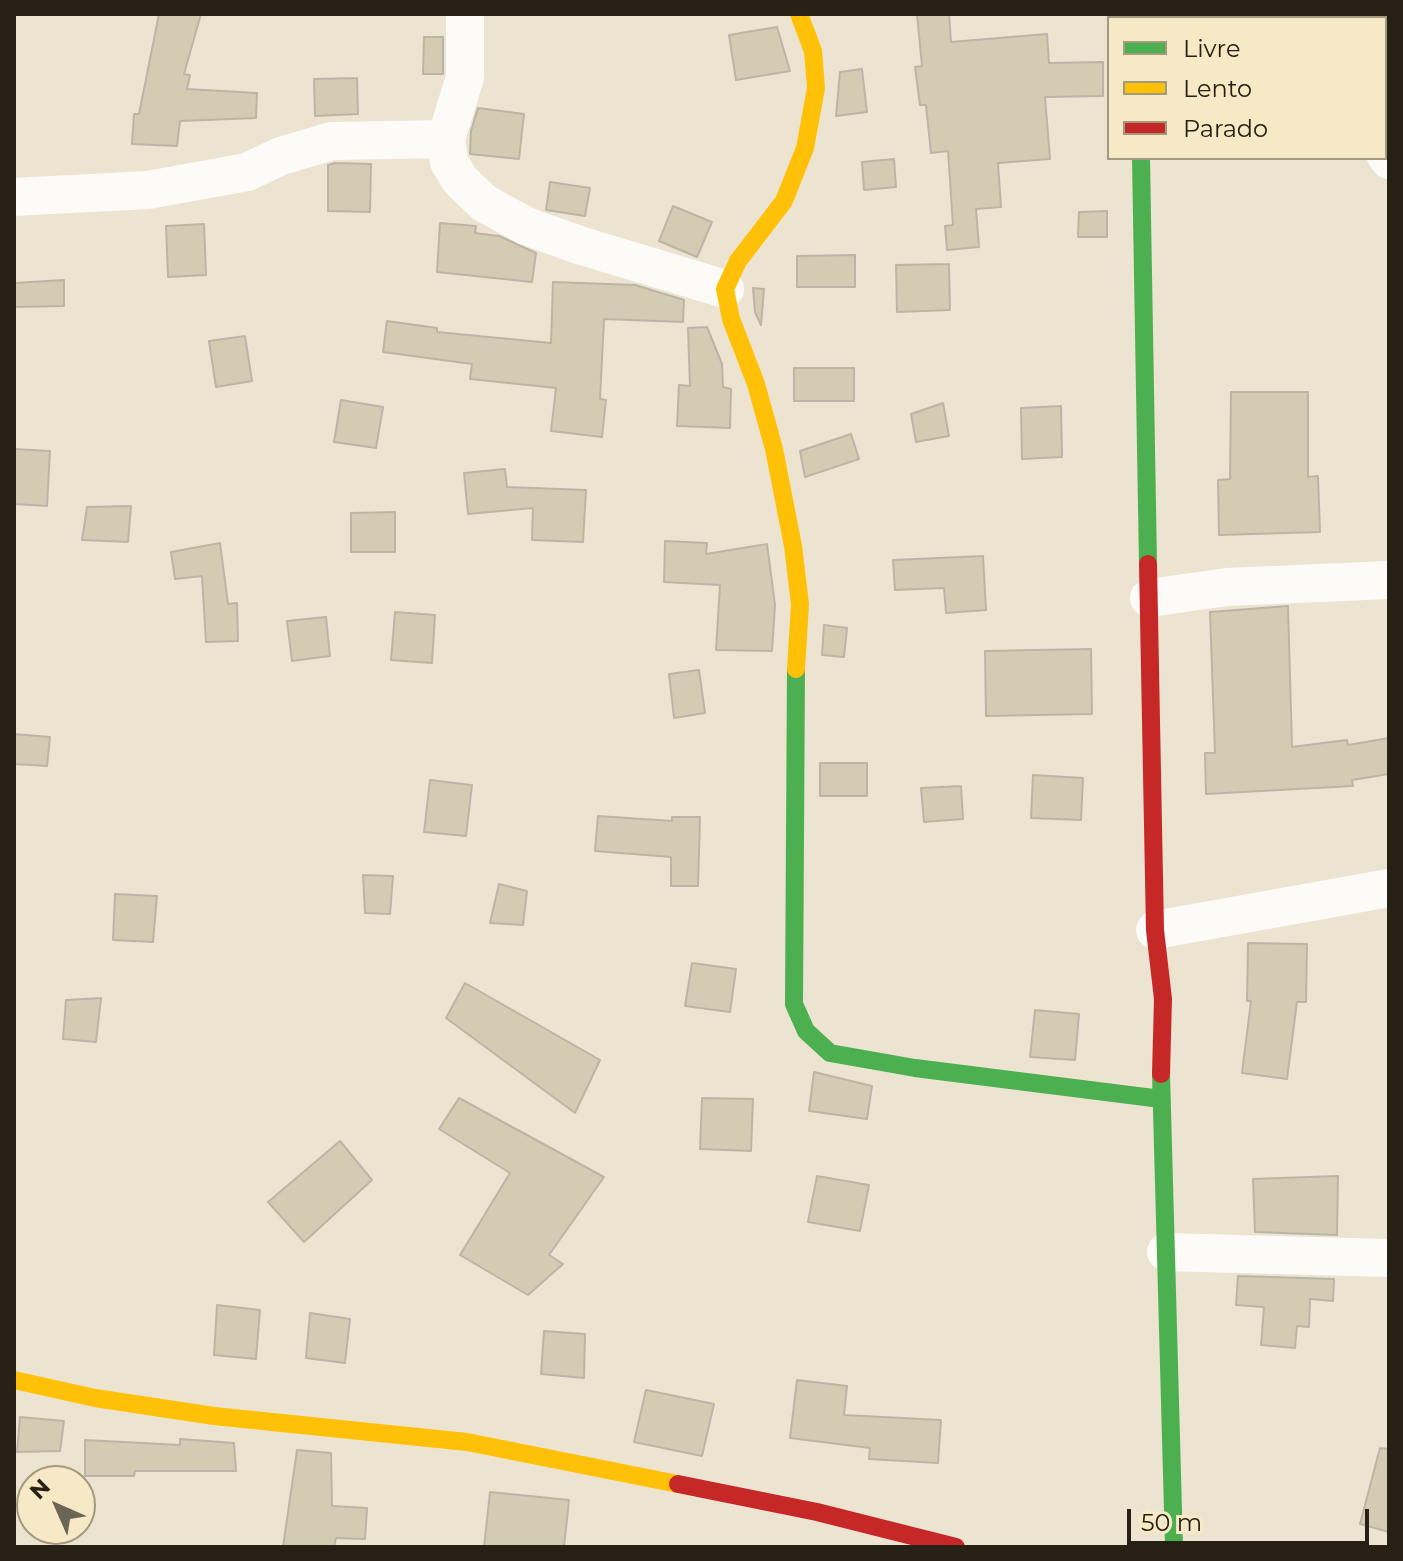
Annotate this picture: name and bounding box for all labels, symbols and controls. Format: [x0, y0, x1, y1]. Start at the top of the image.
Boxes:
legend [1107, 16, 1387, 160]
text: Livre [1183, 34, 1240, 63]
text: Lento [1183, 74, 1252, 103]
text: Parado [1183, 114, 1268, 143]
north arrow [16, 1465, 96, 1545]
text: N [24, 1473, 56, 1505]
scale bar [1131, 1493, 1373, 1543]
text: 50 m [1141, 1508, 1202, 1537]

